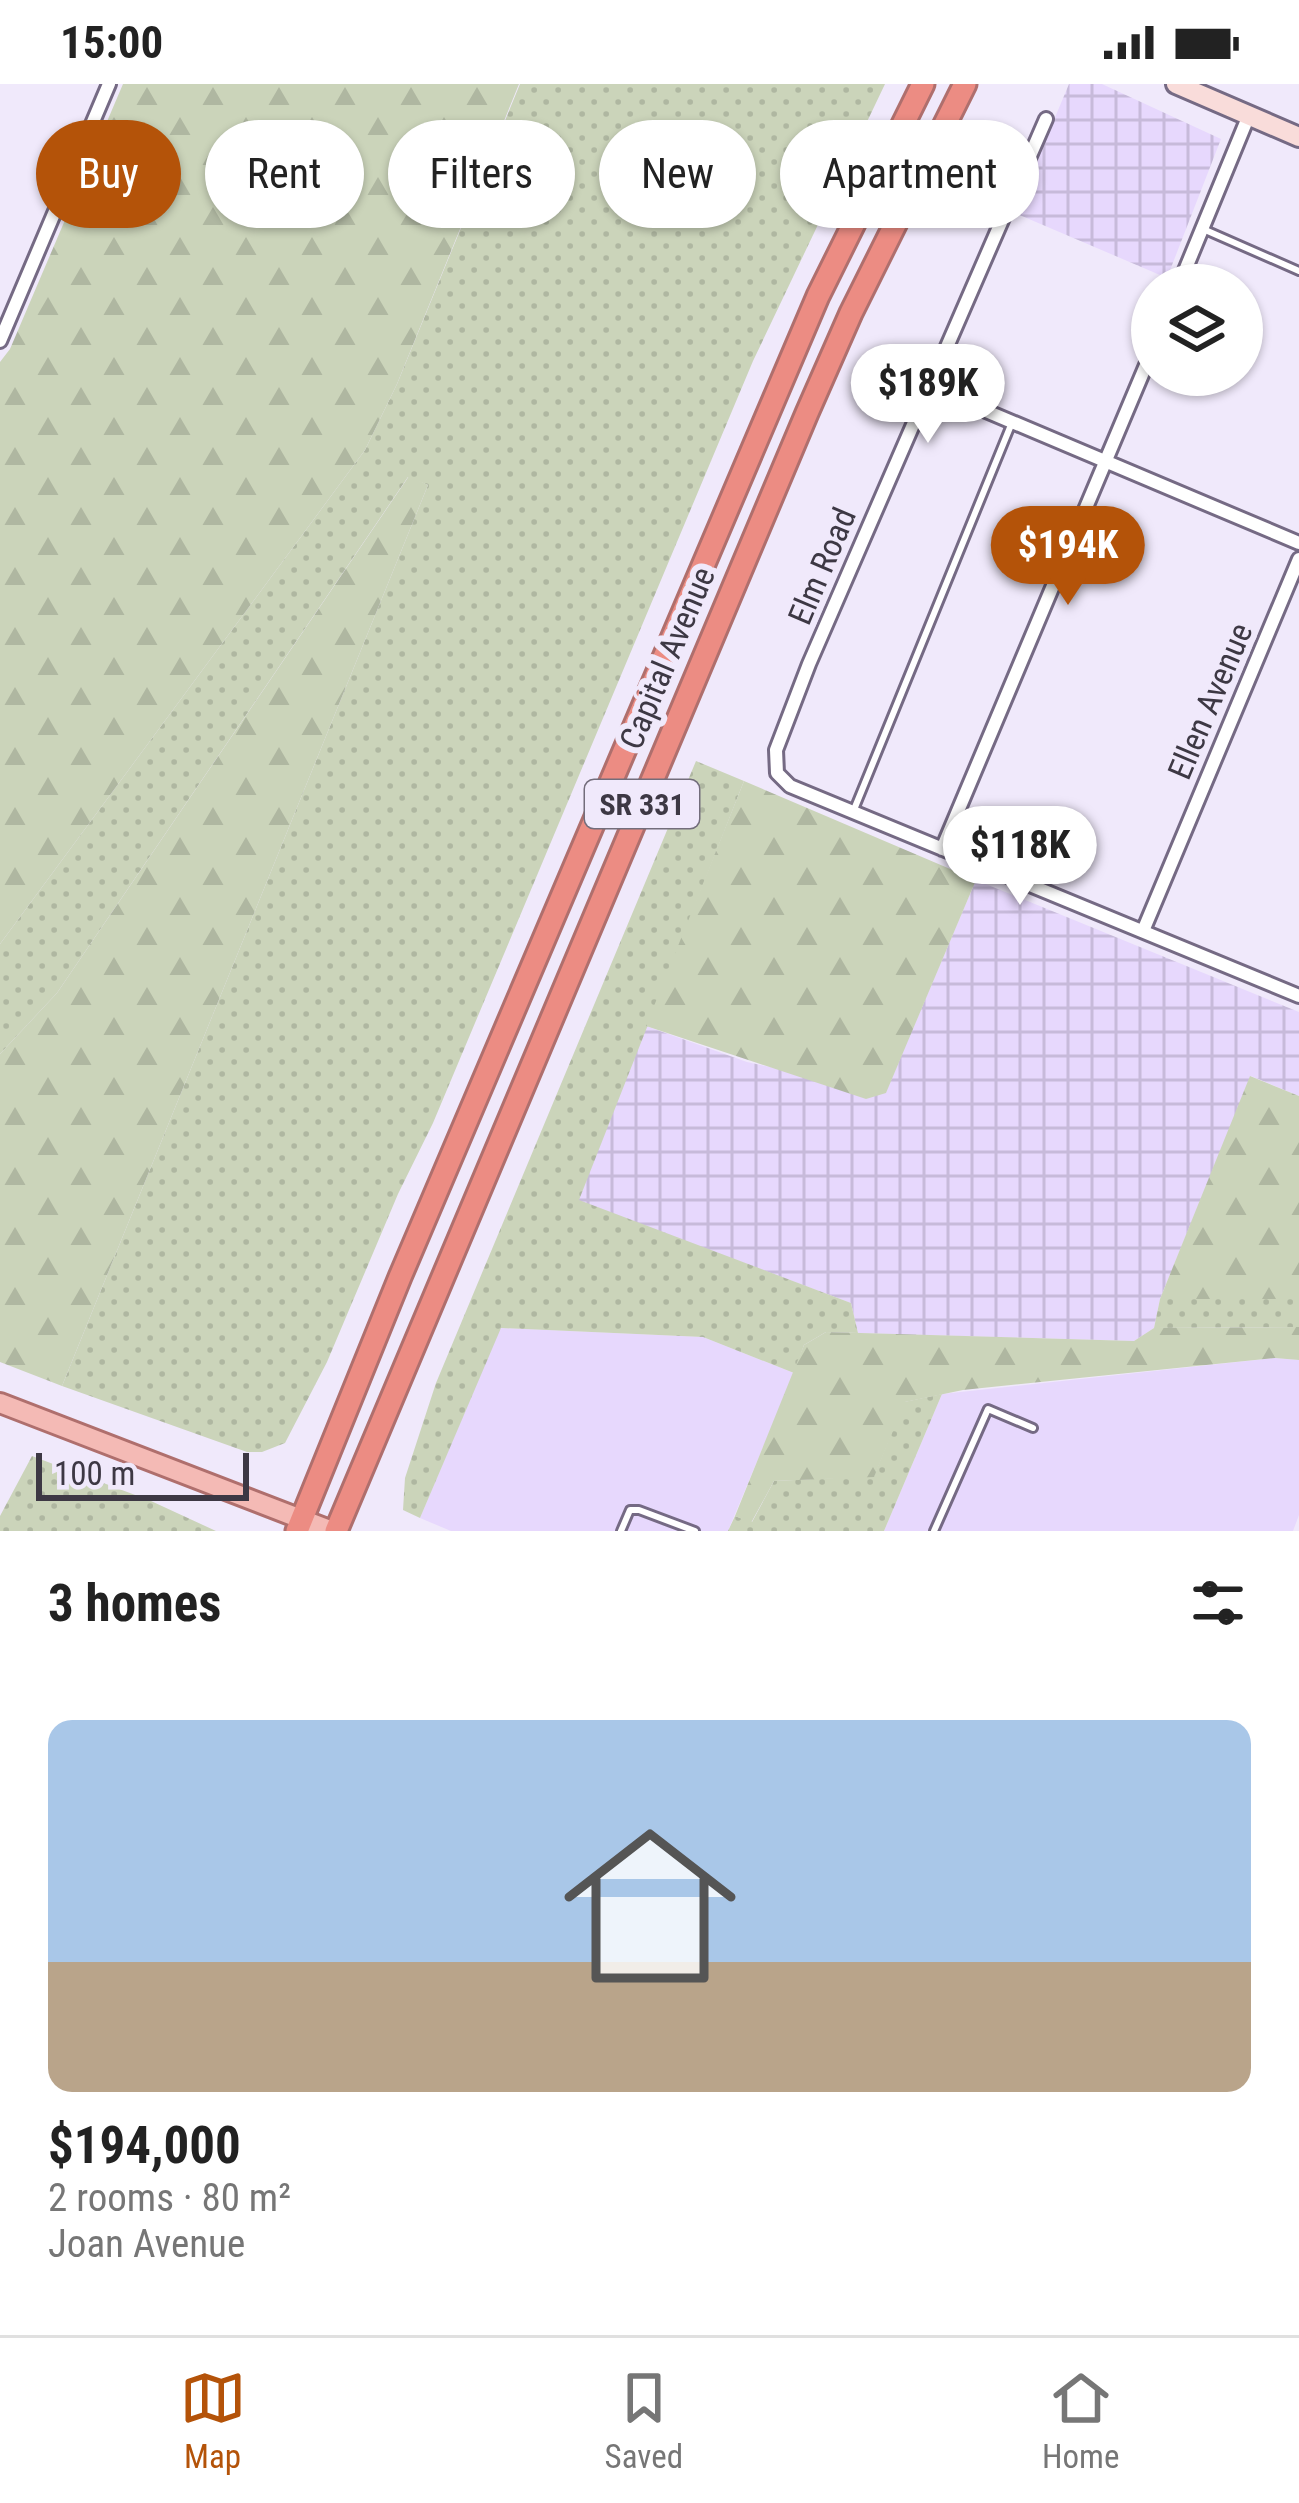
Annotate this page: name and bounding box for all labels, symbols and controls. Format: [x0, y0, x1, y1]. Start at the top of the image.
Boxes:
text: 15:00 [60, 16, 163, 69]
chip: Buy [36, 120, 181, 228]
chip: Rent [205, 120, 364, 228]
chip: Filters [388, 120, 575, 228]
chip: New [599, 120, 756, 228]
chip: Apartment [780, 120, 1039, 228]
map controls [1131, 264, 1263, 396]
button: layers [1131, 264, 1263, 396]
pin: $189K [844, 344, 1012, 446]
text: $189K [878, 360, 978, 406]
street label: Elm Road [780, 502, 864, 630]
pin: $194K [984, 506, 1152, 608]
text: $194K [1018, 522, 1118, 568]
street label: Capital Avenue [611, 561, 723, 755]
street label: Ellen Avenue [1160, 617, 1260, 785]
road number: SR 331 [585, 780, 699, 828]
pin: $118K [936, 806, 1104, 908]
text: $118K [970, 822, 1070, 868]
scale bar [36, 1447, 249, 1500]
text: 100 m [54, 1454, 135, 1493]
icon: filters [1185, 1570, 1251, 1636]
text: 3 homes [48, 1574, 221, 1633]
icon: home [542, 1798, 758, 2014]
text: $194,000 [48, 2116, 241, 2175]
text: 2 rooms · 80 m² [48, 2175, 291, 2221]
text: Joan Avenue [48, 2221, 245, 2267]
tab: Map [180, 2365, 246, 2476]
tab: Saved [605, 2365, 683, 2476]
tab: Home [1042, 2365, 1119, 2476]

